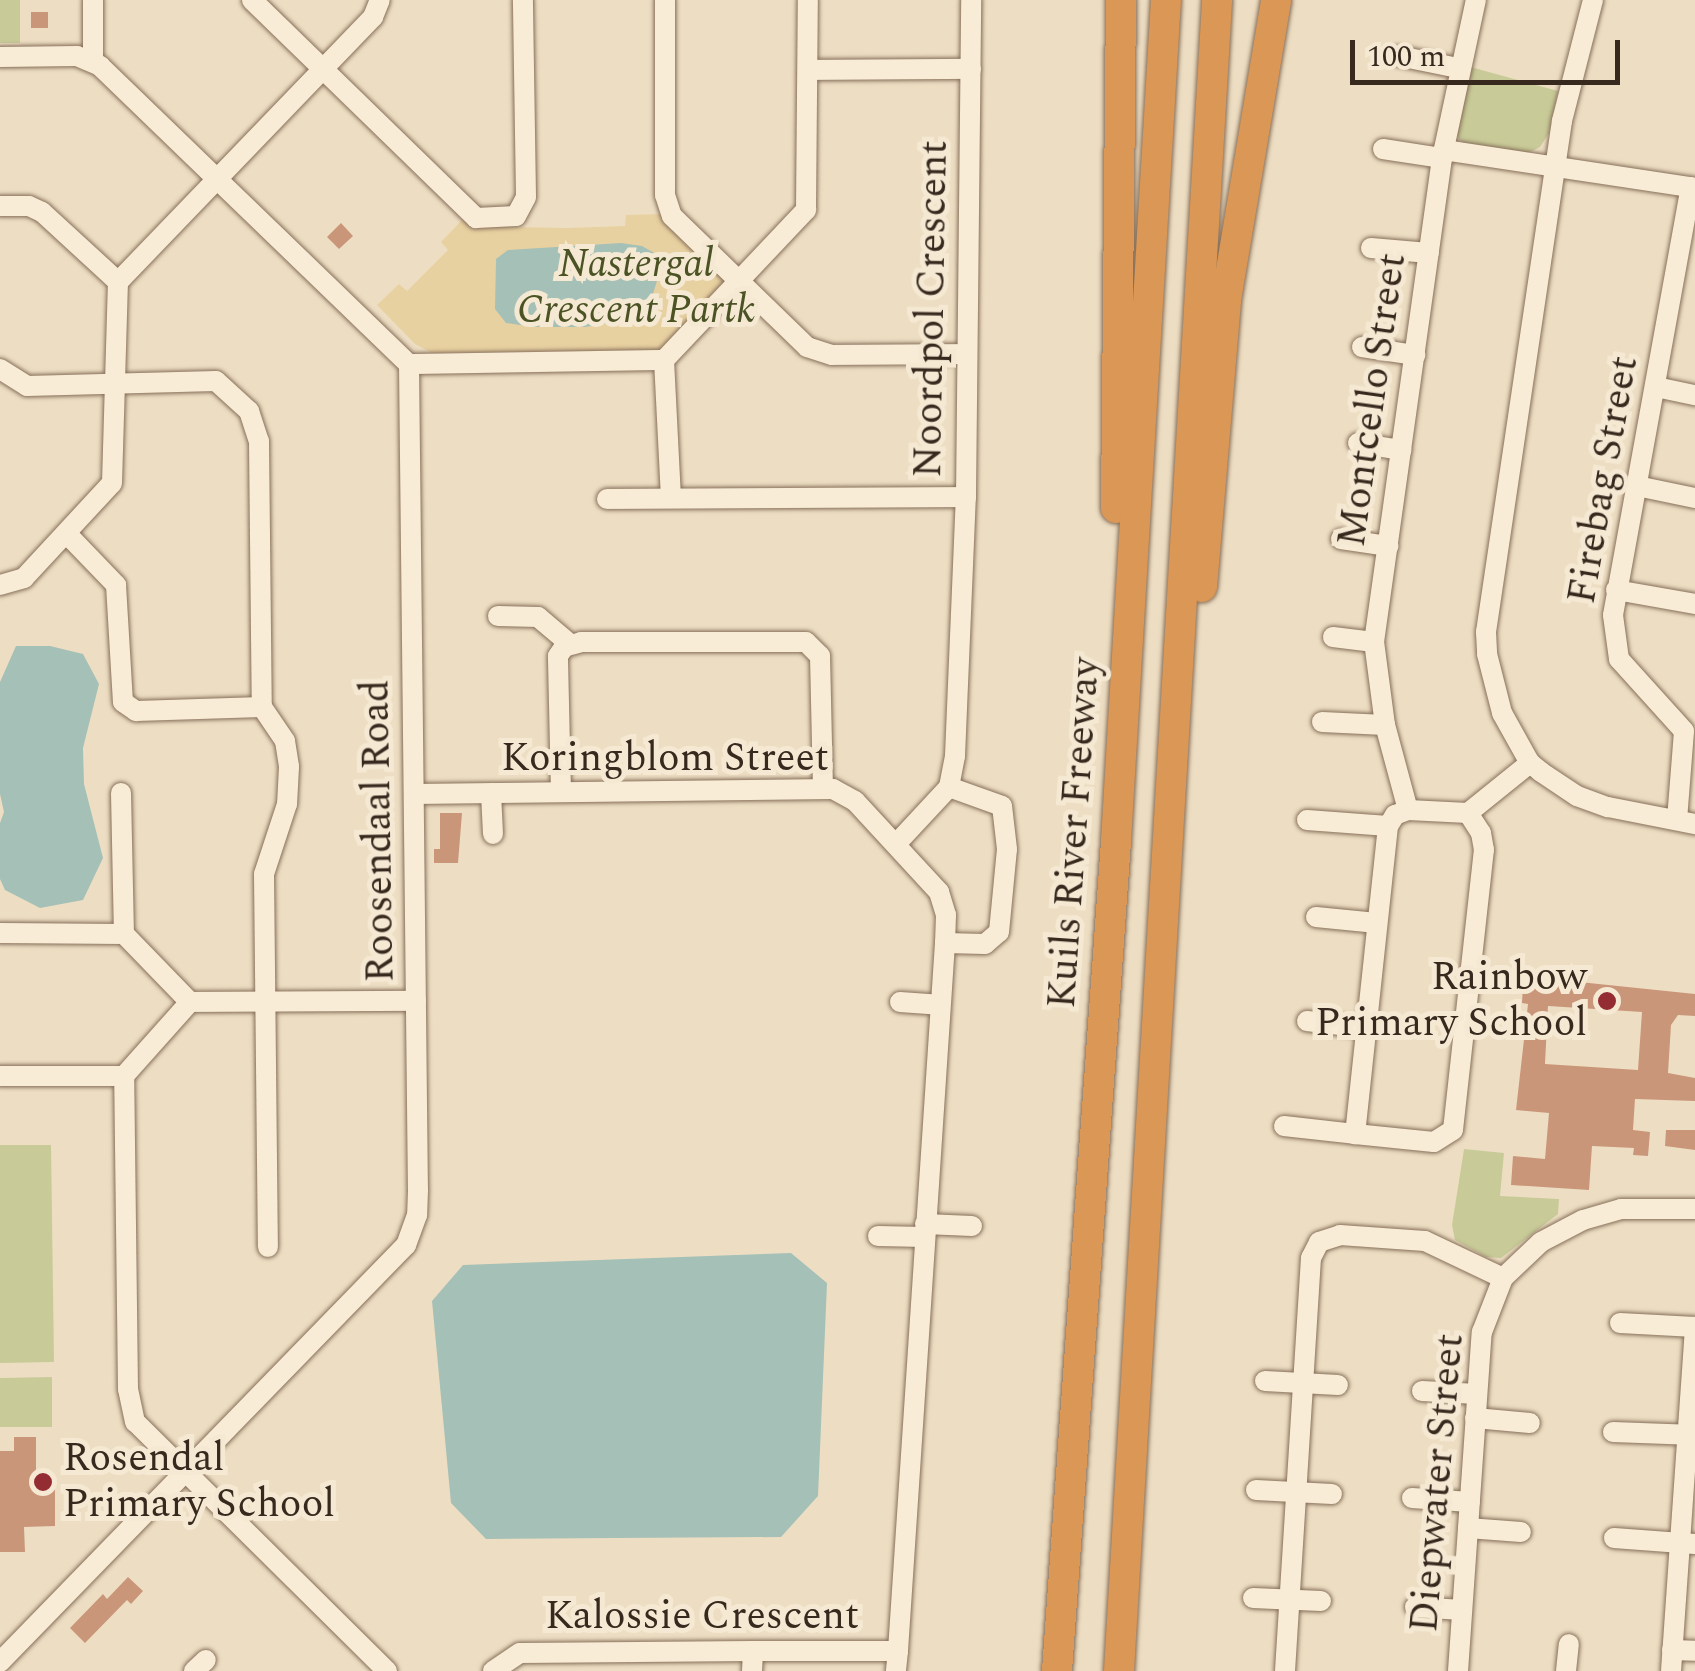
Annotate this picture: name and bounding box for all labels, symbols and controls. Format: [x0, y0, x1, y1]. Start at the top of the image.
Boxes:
scale bar [1355, 20, 1625, 82]
text: 100 m [1367, 34, 1445, 80]
street label: Noordpol Crescent [905, 140, 959, 478]
park label: Nastergal Crescent Partk [517, 241, 755, 335]
street label: Montcello Street [1329, 250, 1417, 550]
street label: Firebag Street [1559, 352, 1649, 608]
street label: Kuils River Freeway [1039, 656, 1111, 1010]
street label: Roosendaal Road [352, 679, 406, 983]
street label: Koringblom Street [501, 735, 829, 783]
place label: Rainbow Primary School [1315, 954, 1587, 1048]
marker: Rainbow Primary School [1596, 990, 1618, 1012]
street label: Diepwater Street [1401, 1332, 1475, 1634]
place label: Rosendal Primary School [63, 1435, 335, 1529]
marker: Rosendal Primary School [32, 1471, 54, 1493]
street label: Kalossie Crescent [545, 1593, 859, 1641]

